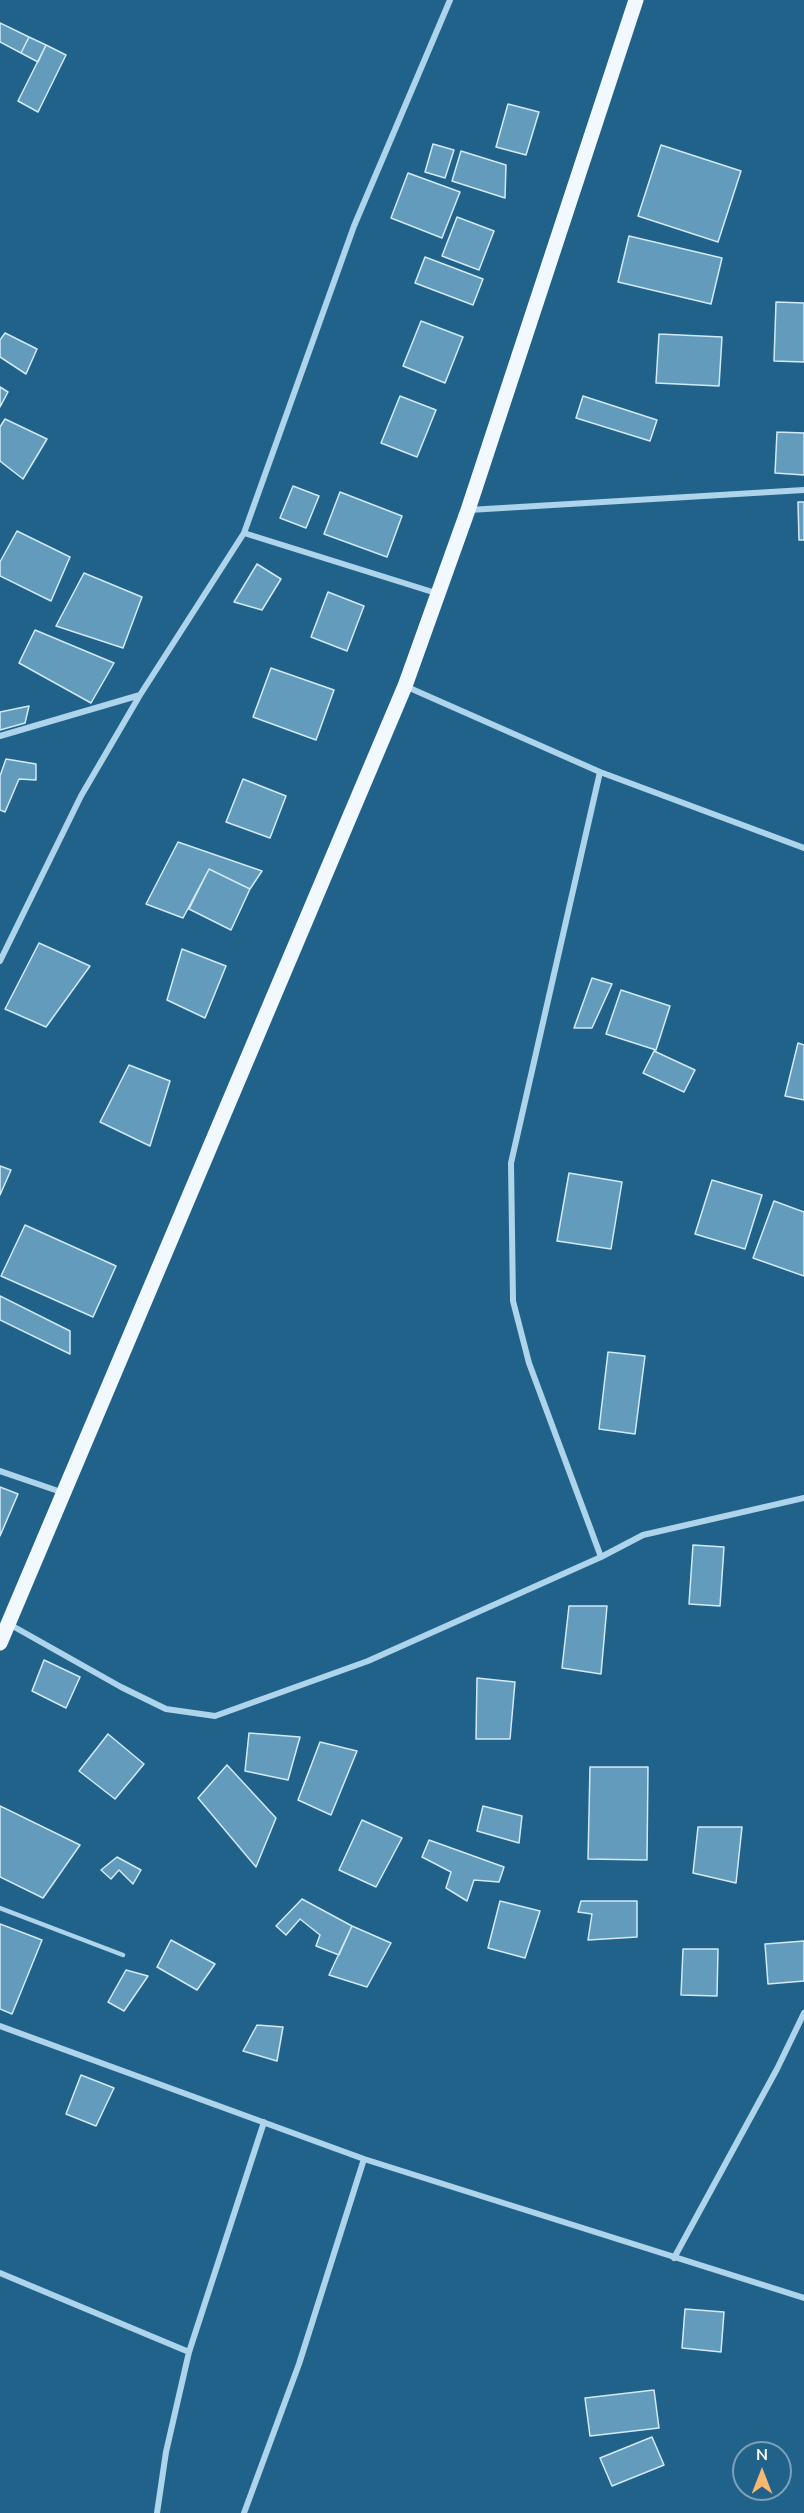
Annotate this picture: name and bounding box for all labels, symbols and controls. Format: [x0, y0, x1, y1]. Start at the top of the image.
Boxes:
north arrow [732, 2441, 792, 2501]
text: N [756, 2444, 768, 2466]

